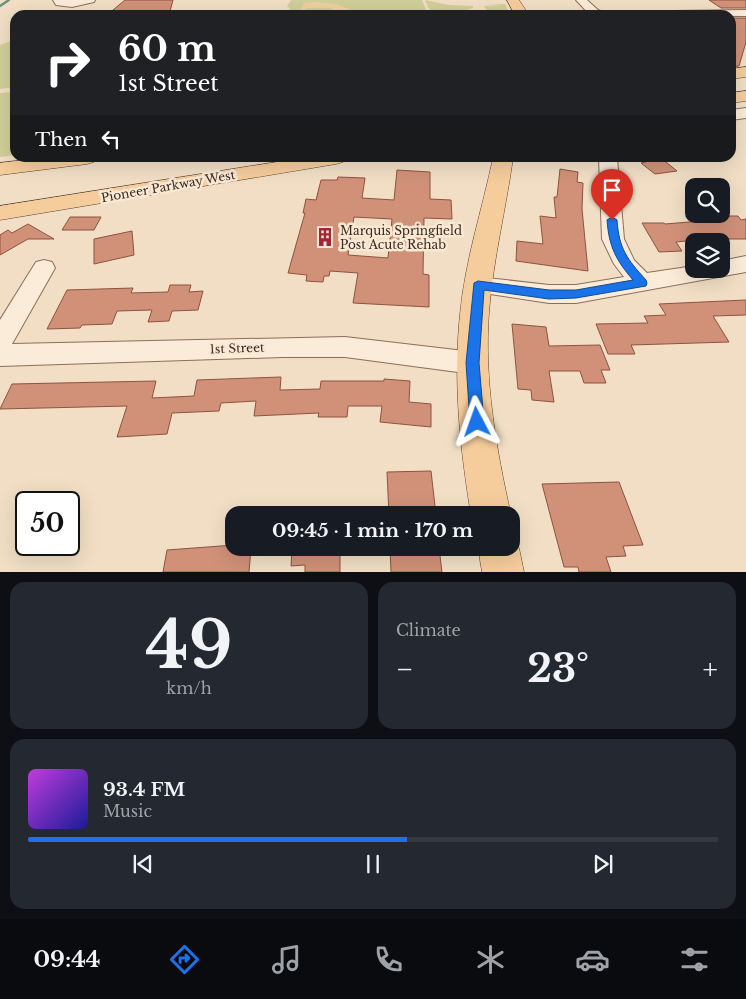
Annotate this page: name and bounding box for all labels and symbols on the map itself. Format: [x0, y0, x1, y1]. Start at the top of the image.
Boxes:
street label: Pioneer Parkway West [100, 167, 237, 205]
pin [591, 169, 633, 220]
place label: Marquis Springfield Post Acute Rehab [340, 223, 462, 252]
building icon: Marquis Springfield Post Acute Rehab [314, 226, 336, 248]
street label: 1st Street [209, 340, 265, 356]
position arrow [450, 395, 502, 447]
speed limit sign: 50 [15, 491, 80, 556]

